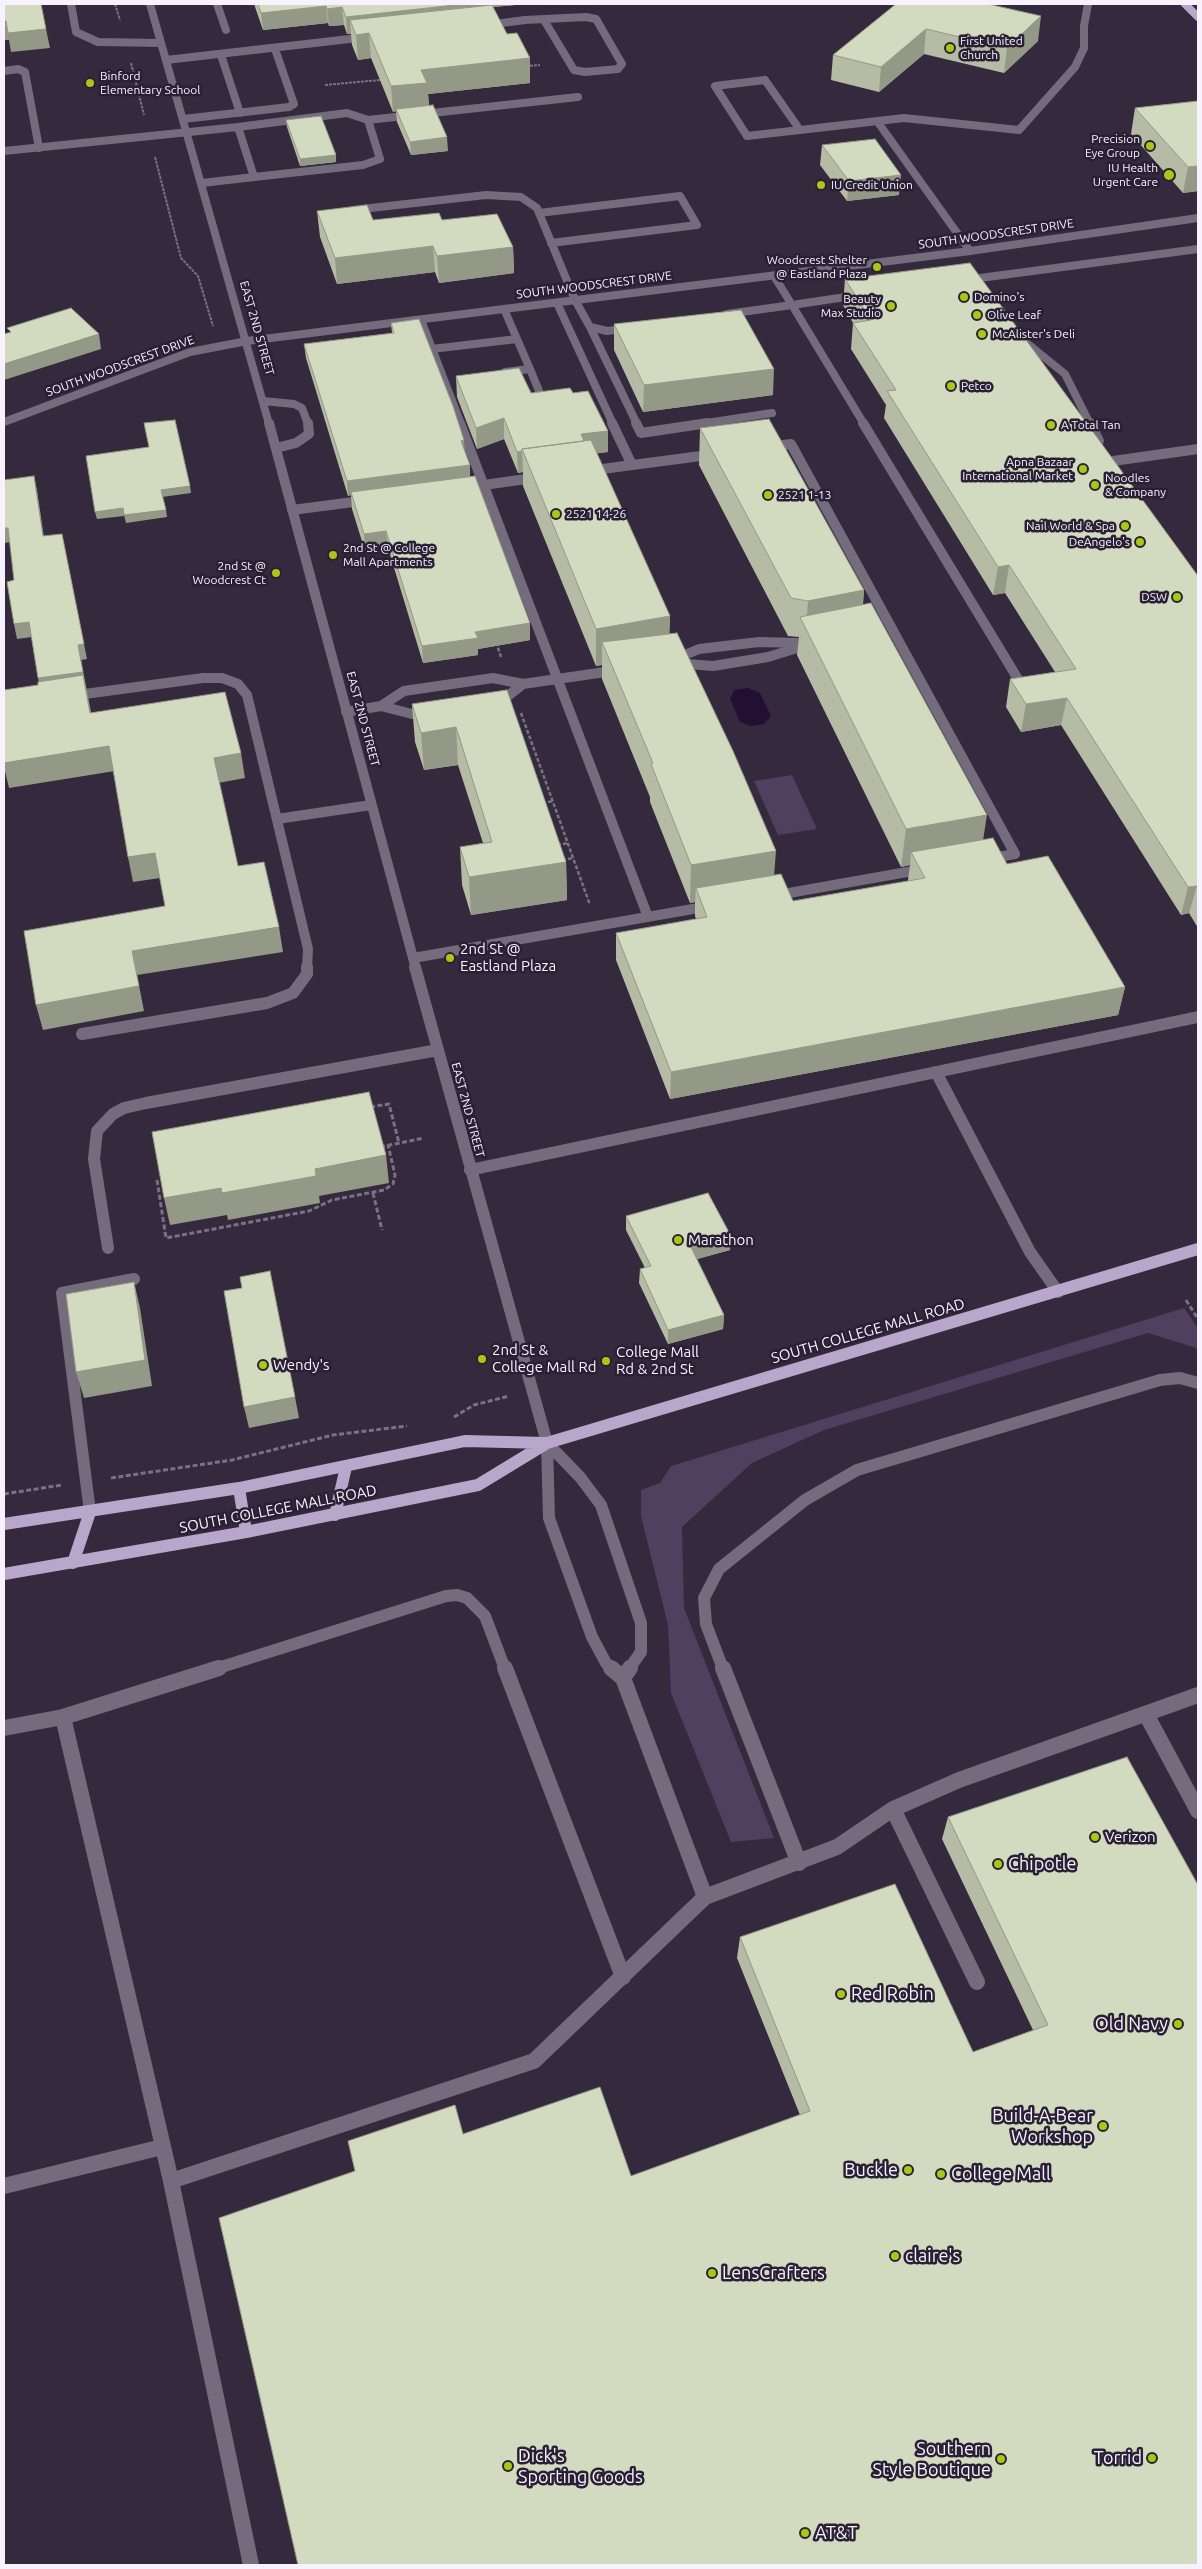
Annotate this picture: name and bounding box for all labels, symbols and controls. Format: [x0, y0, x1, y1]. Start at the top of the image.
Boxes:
place label: First United Church [960, 34, 1023, 62]
marker: First United Church [944, 42, 956, 54]
place label: Binford Elementary School [100, 69, 200, 97]
marker: Binford Elementary School [84, 77, 96, 89]
place label: Precision Eye Group [1085, 132, 1140, 160]
marker: Precision Eye Group [1144, 140, 1156, 152]
place label: IU Health Urgent Care [1093, 161, 1158, 189]
marker: IU Health Urgent Care [1162, 168, 1176, 182]
place label: IU Credit Union [831, 178, 913, 192]
marker: IU Credit Union [815, 179, 827, 191]
street label: SOUTH WOODSCREST DRIVE [917, 216, 1075, 252]
place label: Woodcrest Shelter @ Eastland Plaza [767, 253, 867, 281]
marker: Woodcrest Shelter @ Eastland Plaza [871, 261, 883, 273]
street label: SOUTH WOODSCREST DRIVE [515, 268, 673, 302]
street label: EAST 2ND STREET [237, 279, 277, 377]
place label: Domino's [974, 290, 1024, 304]
marker: Domino's [958, 291, 970, 303]
place label: Beauty Max Studio [821, 292, 881, 320]
marker: Beauty Max Studio [885, 300, 897, 312]
place label: Olive Leaf [987, 308, 1041, 322]
marker: Olive Leaf [971, 309, 983, 321]
place label: McAlister's Deli [992, 327, 1075, 341]
marker: McAlister's Deli [976, 328, 988, 340]
street label: SOUTH WOODSCREST DRIVE [44, 332, 196, 400]
place label: Petco [961, 379, 992, 393]
marker: Petco [945, 380, 957, 392]
place label: A Total Tan [1061, 418, 1121, 432]
marker: A Total Tan [1045, 419, 1057, 431]
place label: Apna Bazaar International Market [962, 455, 1073, 483]
marker: Apna Bazaar International Market [1077, 463, 1089, 475]
place label: Noodles & Company [1105, 471, 1166, 499]
marker: Noodles & Company [1089, 479, 1101, 491]
place label: 2521 1-13 [778, 488, 832, 502]
marker: 2521 1-13 [762, 489, 774, 501]
place label: 2521 14-26 [566, 507, 626, 521]
marker: 2521 14-26 [550, 508, 562, 520]
place label: Nail World & Spa [1026, 519, 1115, 533]
marker: Nail World & Spa [1119, 520, 1131, 532]
place label: DeAngelo's [1069, 535, 1130, 549]
marker: DeAngelo's [1134, 536, 1146, 548]
place label: 2nd St @ College Mall Apartments [343, 541, 435, 569]
marker: 2nd St @ College Mall Apartments [327, 549, 339, 561]
place label: 2nd St @ Woodcrest Ct [193, 559, 266, 587]
marker: 2nd St @ Woodcrest Ct [270, 567, 282, 579]
place label: DSW [1141, 590, 1167, 604]
marker: DSW [1171, 591, 1183, 603]
street label: EAST 2ND STREET [343, 670, 383, 768]
place label: 2nd St @ Eastland Plaza [460, 940, 556, 975]
marker: 2nd St @ Eastland Plaza [444, 952, 456, 964]
street label: EAST 2ND STREET [448, 1061, 488, 1159]
place label: Marathon [688, 1231, 754, 1249]
marker: Marathon [672, 1234, 684, 1246]
street label: SOUTH COLLEGE MALL ROAD [769, 1295, 967, 1367]
place label: 2nd St & College Mall Rd [492, 1341, 597, 1376]
place label: College Mall Rd & 2nd St [616, 1343, 699, 1378]
marker: 2nd St & College Mall Rd [476, 1353, 488, 1365]
marker: College Mall Rd & 2nd St [600, 1355, 612, 1367]
place label: Wendy's [273, 1356, 330, 1374]
marker: Wendy's [257, 1359, 269, 1371]
street label: SOUTH COLLEGE MALL ROAD [178, 1481, 378, 1537]
place label: Verizon [1105, 1828, 1156, 1846]
marker: Verizon [1089, 1831, 1101, 1843]
place label: Chipotle [1008, 1853, 1076, 1875]
marker: Chipotle [992, 1858, 1004, 1870]
place label: Red Robin [851, 1983, 934, 2005]
marker: Red Robin [835, 1988, 847, 2000]
place label: Old Navy [1095, 2013, 1168, 2035]
marker: Old Navy [1172, 2018, 1184, 2030]
place label: Build-A-Bear Workshop [992, 2105, 1093, 2148]
marker: Build-A-Bear Workshop [1097, 2120, 1109, 2132]
place label: Buckle [844, 2159, 898, 2181]
place label: College Mall [951, 2163, 1051, 2185]
marker: Buckle [902, 2164, 914, 2176]
marker: College Mall [935, 2168, 947, 2180]
place label: claire's [905, 2245, 960, 2267]
marker: claire's [889, 2250, 901, 2262]
place label: LensCrafters [722, 2262, 825, 2284]
marker: LensCrafters [706, 2267, 718, 2279]
place label: Southern Style Boutique [873, 2438, 991, 2480]
place label: Dick's Sporting Goods [518, 2445, 643, 2488]
place label: Torrid [1094, 2447, 1142, 2469]
marker: Torrid [1146, 2452, 1158, 2464]
marker: Southern Style Boutique [995, 2453, 1007, 2465]
marker: Dick's Sporting Goods [502, 2460, 514, 2472]
place label: AT&T [815, 2522, 857, 2544]
marker: AT&T [799, 2527, 811, 2539]

